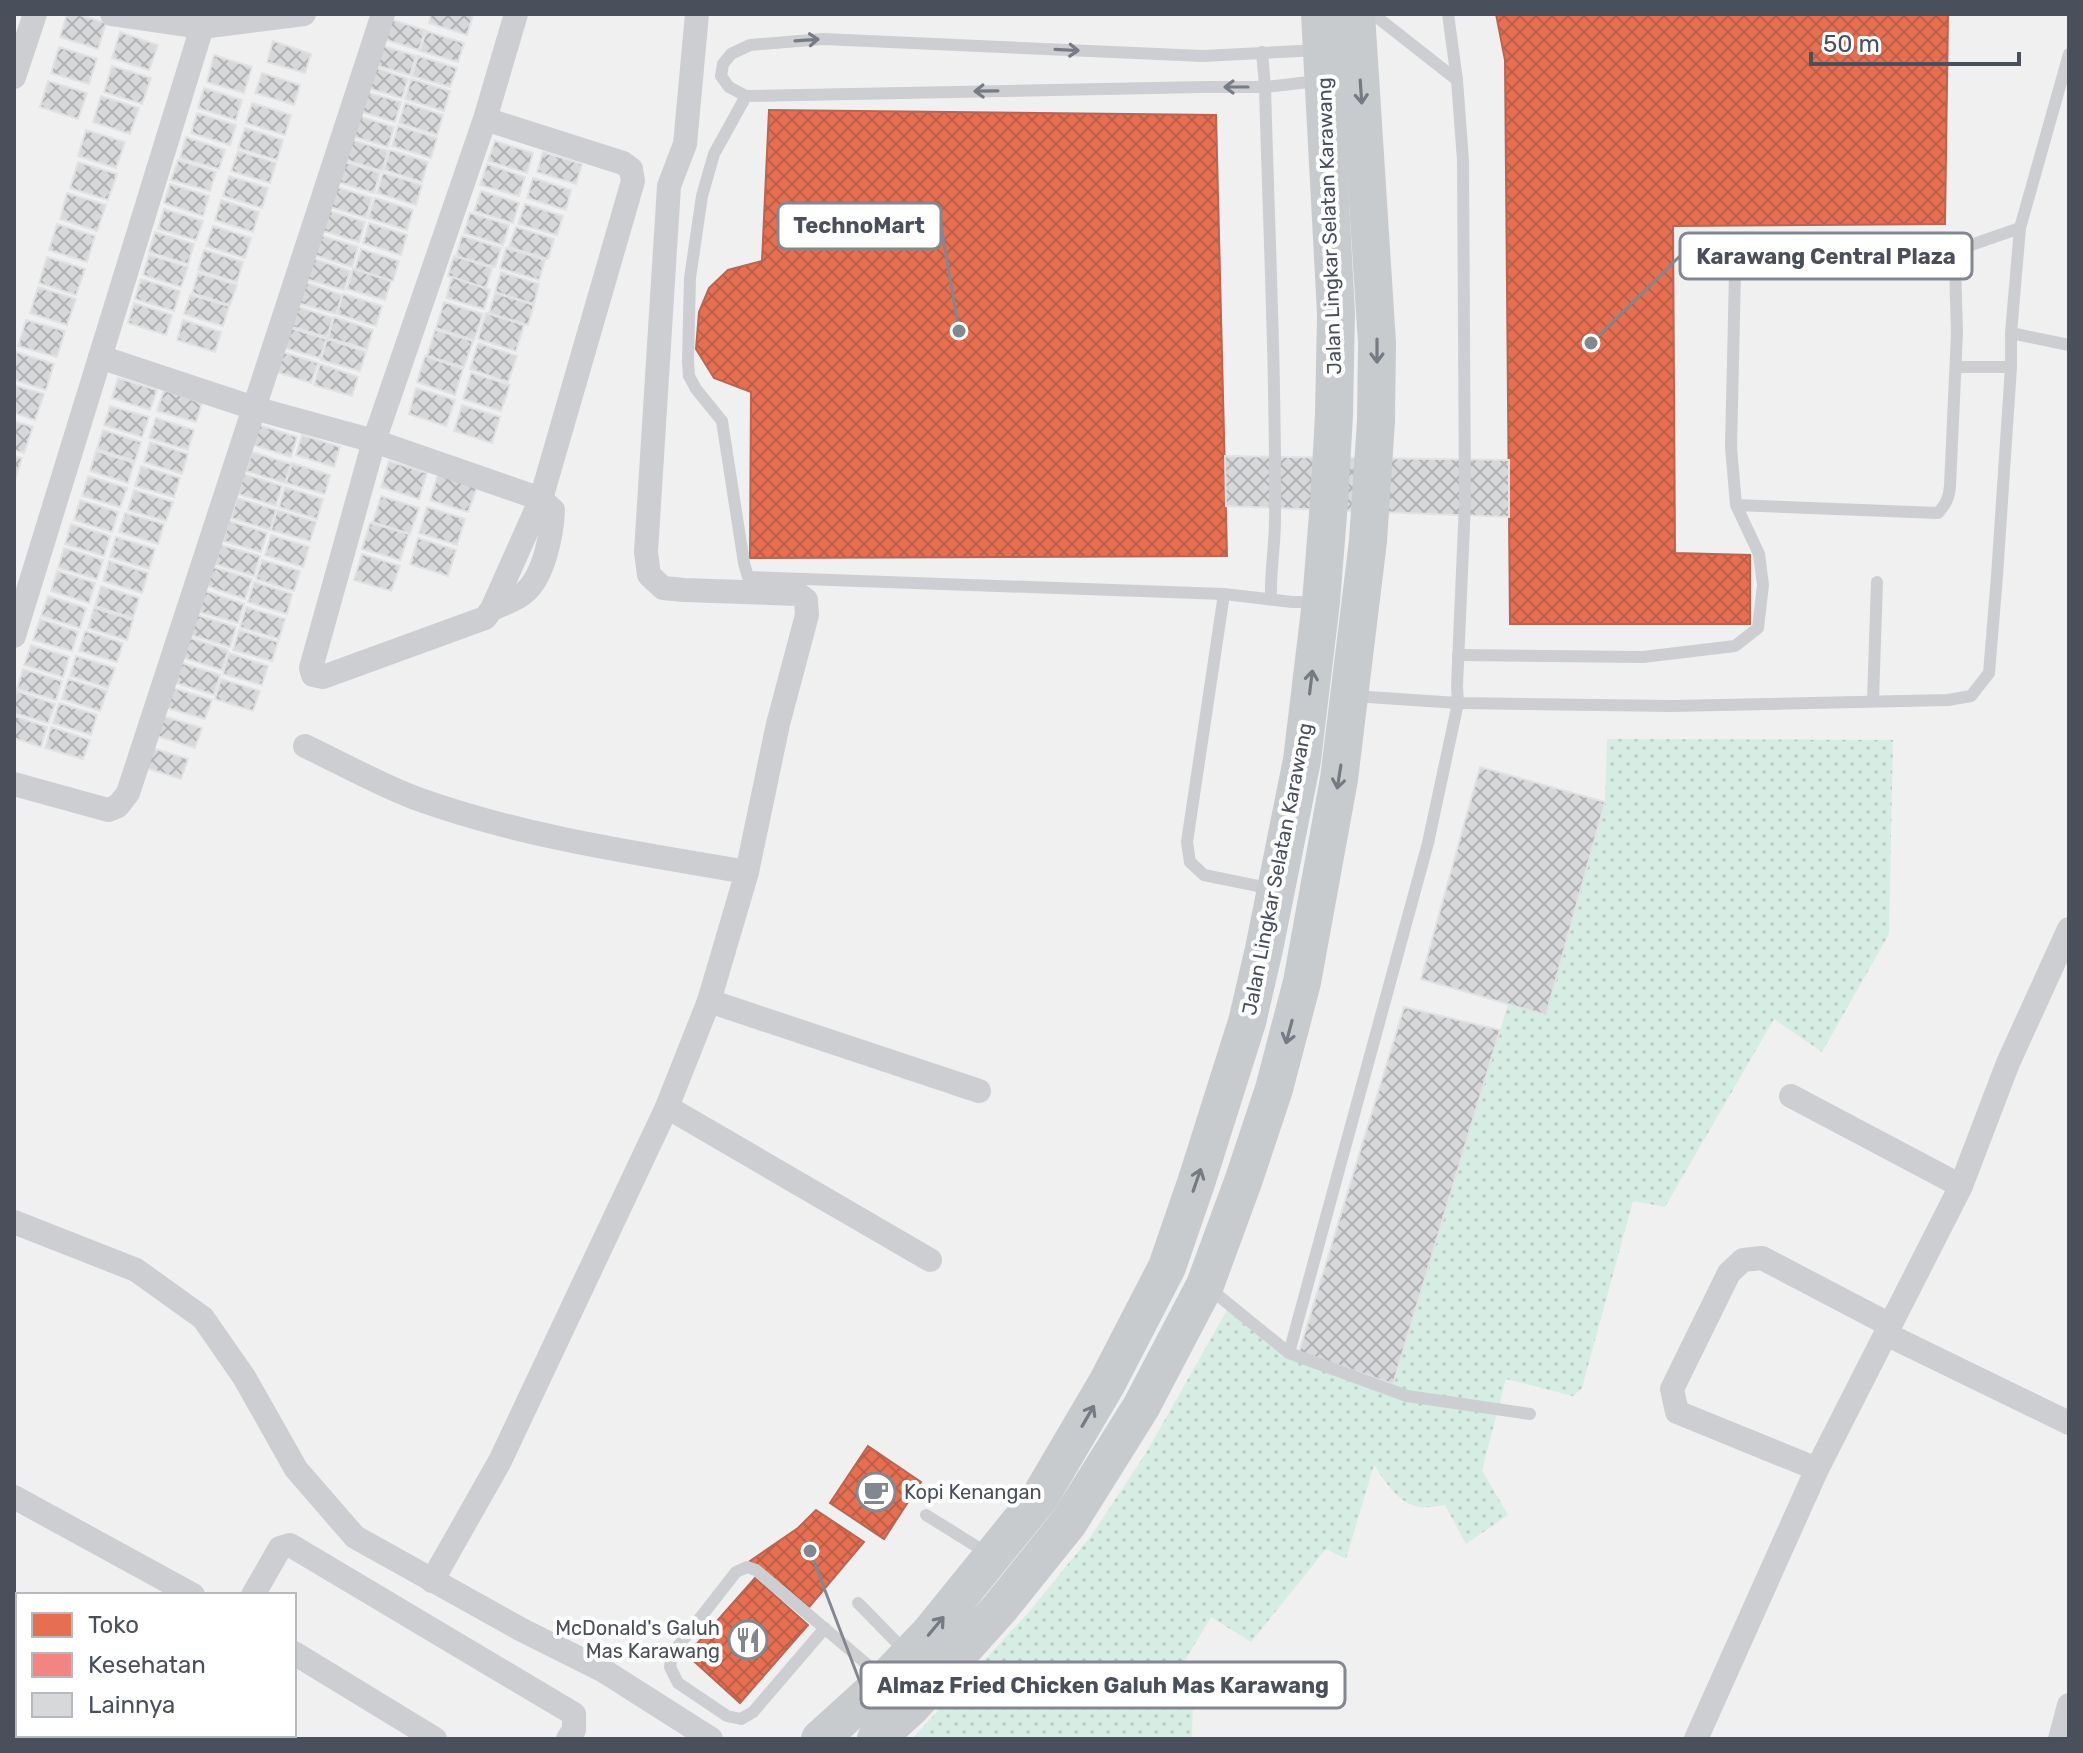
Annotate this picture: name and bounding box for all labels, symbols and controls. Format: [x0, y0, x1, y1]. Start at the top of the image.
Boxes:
scale bar [1811, 16, 2019, 66]
text: 50 m [1823, 30, 1880, 58]
one-way arrow [793, 32, 820, 47]
one-way arrow [1053, 42, 1080, 57]
street label: Jalan Lingkar Selatan Karawang [1312, 77, 1346, 375]
one-way arrow [1353, 78, 1368, 105]
one-way arrow [1223, 79, 1250, 95]
one-way arrow [973, 83, 1000, 99]
callout: TechnoMart [778, 203, 941, 249]
text: TechnoMart [793, 212, 925, 239]
callout: Karawang Central Plaza [1680, 233, 1972, 279]
text: Karawang Central Plaza [1696, 243, 1956, 270]
one-way arrow [1369, 337, 1385, 364]
one-way arrow [1304, 670, 1319, 696]
street label: Jalan Lingkar Selatan Karawang [1237, 721, 1317, 1017]
one-way arrow [1331, 764, 1346, 789]
one-way arrow [1280, 1019, 1295, 1045]
one-way arrow [1191, 1168, 1206, 1193]
one-way arrow [1080, 1405, 1096, 1428]
cafe icon: Kopi Kenangan [855, 1471, 897, 1513]
place label: Kopi Kenangan [904, 1480, 1042, 1504]
legend [16, 1593, 296, 1737]
text: Toko [88, 1611, 139, 1639]
place label: McDonald's Galuh Mas Karawang [555, 1616, 720, 1663]
one-way arrow [927, 1616, 945, 1636]
restaurant icon: McDonald's Galuh Mas Karawang [727, 1619, 769, 1661]
text: Kesehatan [88, 1651, 206, 1679]
callout: Almaz Fried Chicken Galuh Mas Karawang [861, 1662, 1345, 1708]
text: Almaz Fried Chicken Galuh Mas Karawang [877, 1672, 1329, 1699]
text: Lainnya [88, 1691, 175, 1719]

